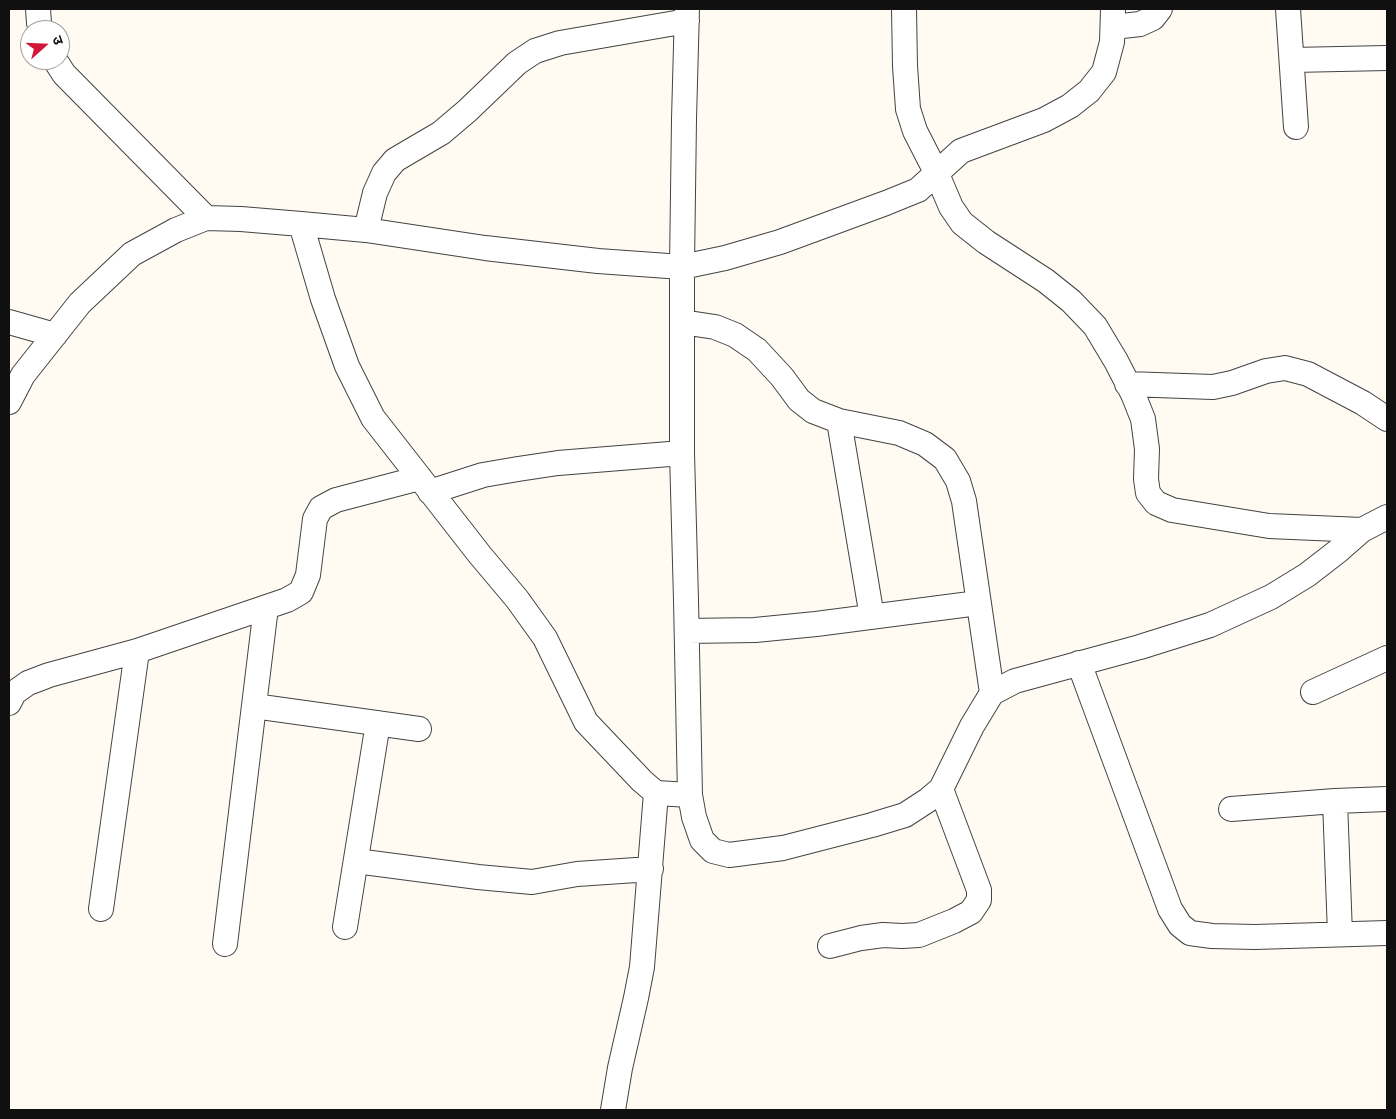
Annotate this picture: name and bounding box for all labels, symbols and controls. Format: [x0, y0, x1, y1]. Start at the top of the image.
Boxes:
north arrow [20, 20, 70, 70]
text: उ [48, 33, 69, 47]

